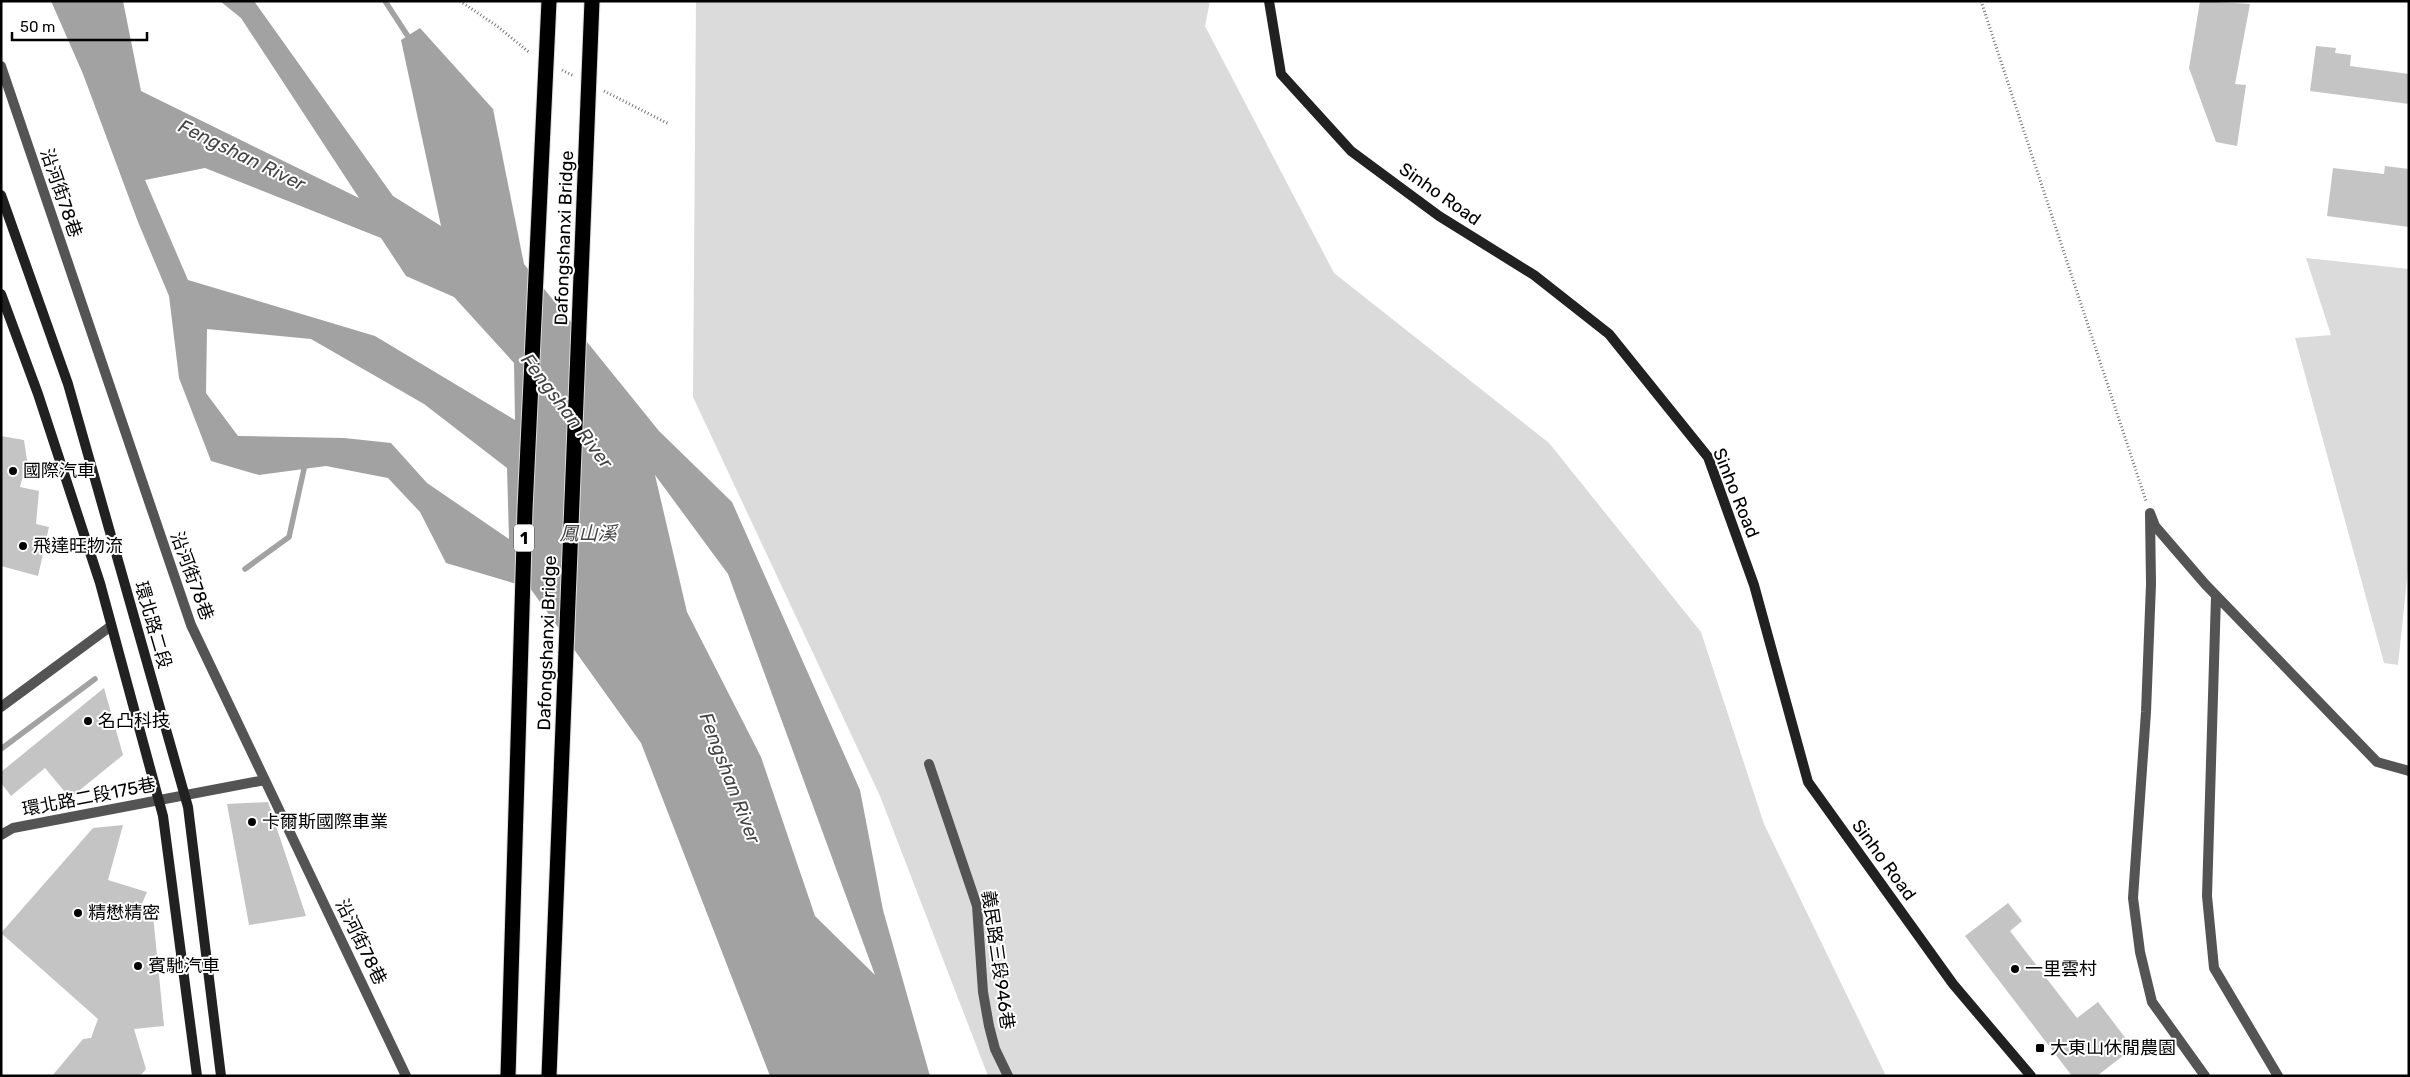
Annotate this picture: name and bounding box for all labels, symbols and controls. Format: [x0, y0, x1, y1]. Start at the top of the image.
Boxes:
scale bar [12, 10, 148, 42]
text: 50 m [20, 18, 55, 36]
water label: Fengshan River [175, 114, 310, 196]
street label: 沿河街78巷 [36, 146, 86, 240]
street label: Dafongshanxi Bridge [550, 150, 578, 326]
street label: Sinho Road [1395, 158, 1485, 230]
water label: Fengshan River [516, 349, 618, 474]
street label: Sinho Road [1708, 445, 1764, 541]
place label: 國際汽車 [23, 460, 95, 482]
marker: 國際汽車 [7, 465, 19, 477]
water label: 鳳山溪 [559, 522, 619, 545]
road number: 1 [514, 524, 534, 552]
street label: 沿河街78巷 [166, 529, 218, 623]
place label: 飛達旺物流 [33, 535, 123, 557]
marker: 飛達旺物流 [17, 540, 29, 552]
street label: Dafongshanxi Bridge [533, 555, 561, 731]
street label: 環北路二段 [130, 579, 176, 671]
water label: Fengshan River [695, 709, 766, 847]
place label: 名凸科技 [98, 710, 170, 732]
marker: 名凸科技 [82, 715, 94, 727]
street label: 環北路二段175巷 [20, 773, 158, 821]
place label: 卡爾斯國際車業 [262, 811, 388, 833]
street label: Sinho Road [1847, 815, 1921, 905]
marker: 卡爾斯國際車業 [246, 816, 258, 828]
street label: 義民路三段946巷 [977, 889, 1019, 1031]
street label: 沿河街78巷 [331, 896, 391, 988]
place label: 精懋精密 [88, 902, 160, 924]
marker: 精懋精密 [72, 907, 84, 919]
place label: 賓馳汽車 [148, 955, 220, 977]
place label: 一里雲村 [2025, 958, 2097, 980]
marker: 賓馳汽車 [132, 960, 144, 972]
marker: 一里雲村 [2009, 963, 2021, 975]
place label: 大東山休閒農園 [2050, 1037, 2176, 1059]
marker: 大東山休閒農園 [2034, 1042, 2046, 1054]

